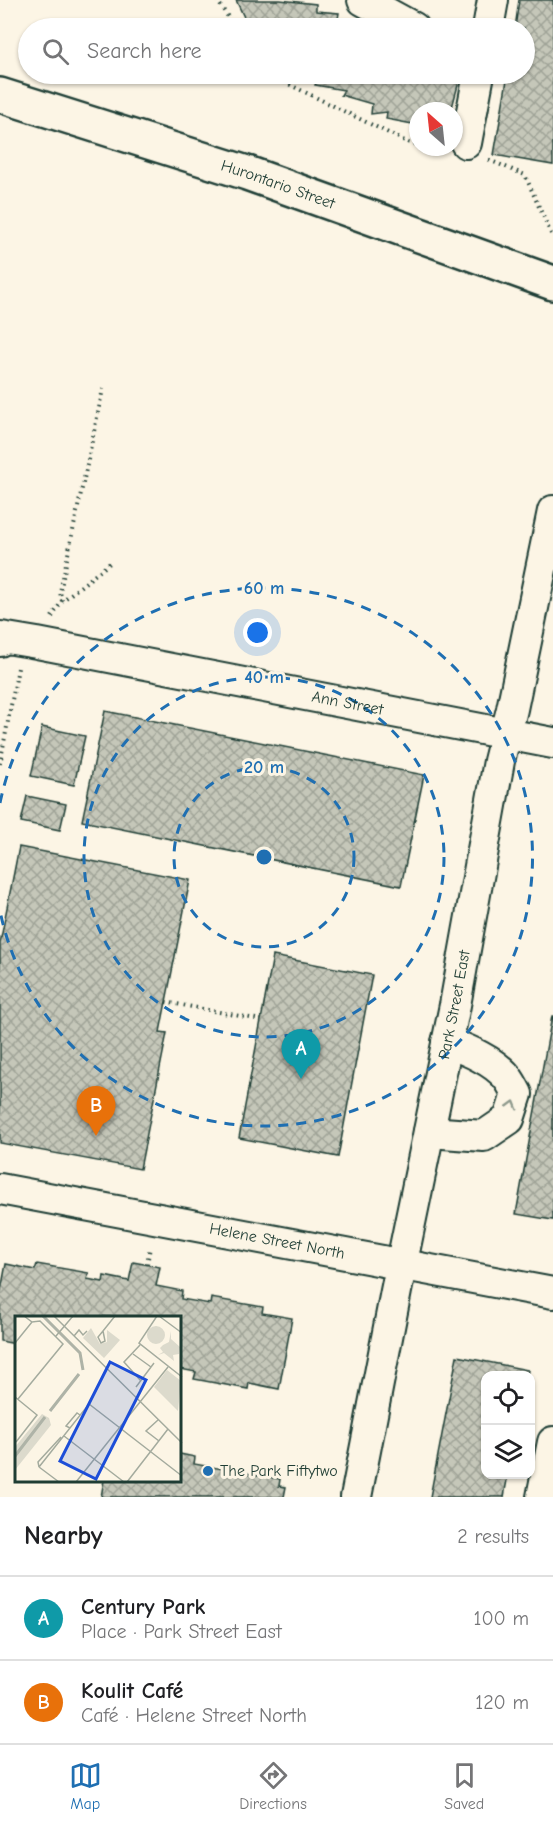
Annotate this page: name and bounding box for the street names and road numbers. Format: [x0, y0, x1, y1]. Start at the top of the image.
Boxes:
street label: Hurontario Street [219, 156, 338, 213]
street label: Ann Street [310, 687, 385, 719]
street label: Park Street East [435, 948, 474, 1061]
street label: Helene Street North [208, 1220, 346, 1263]

